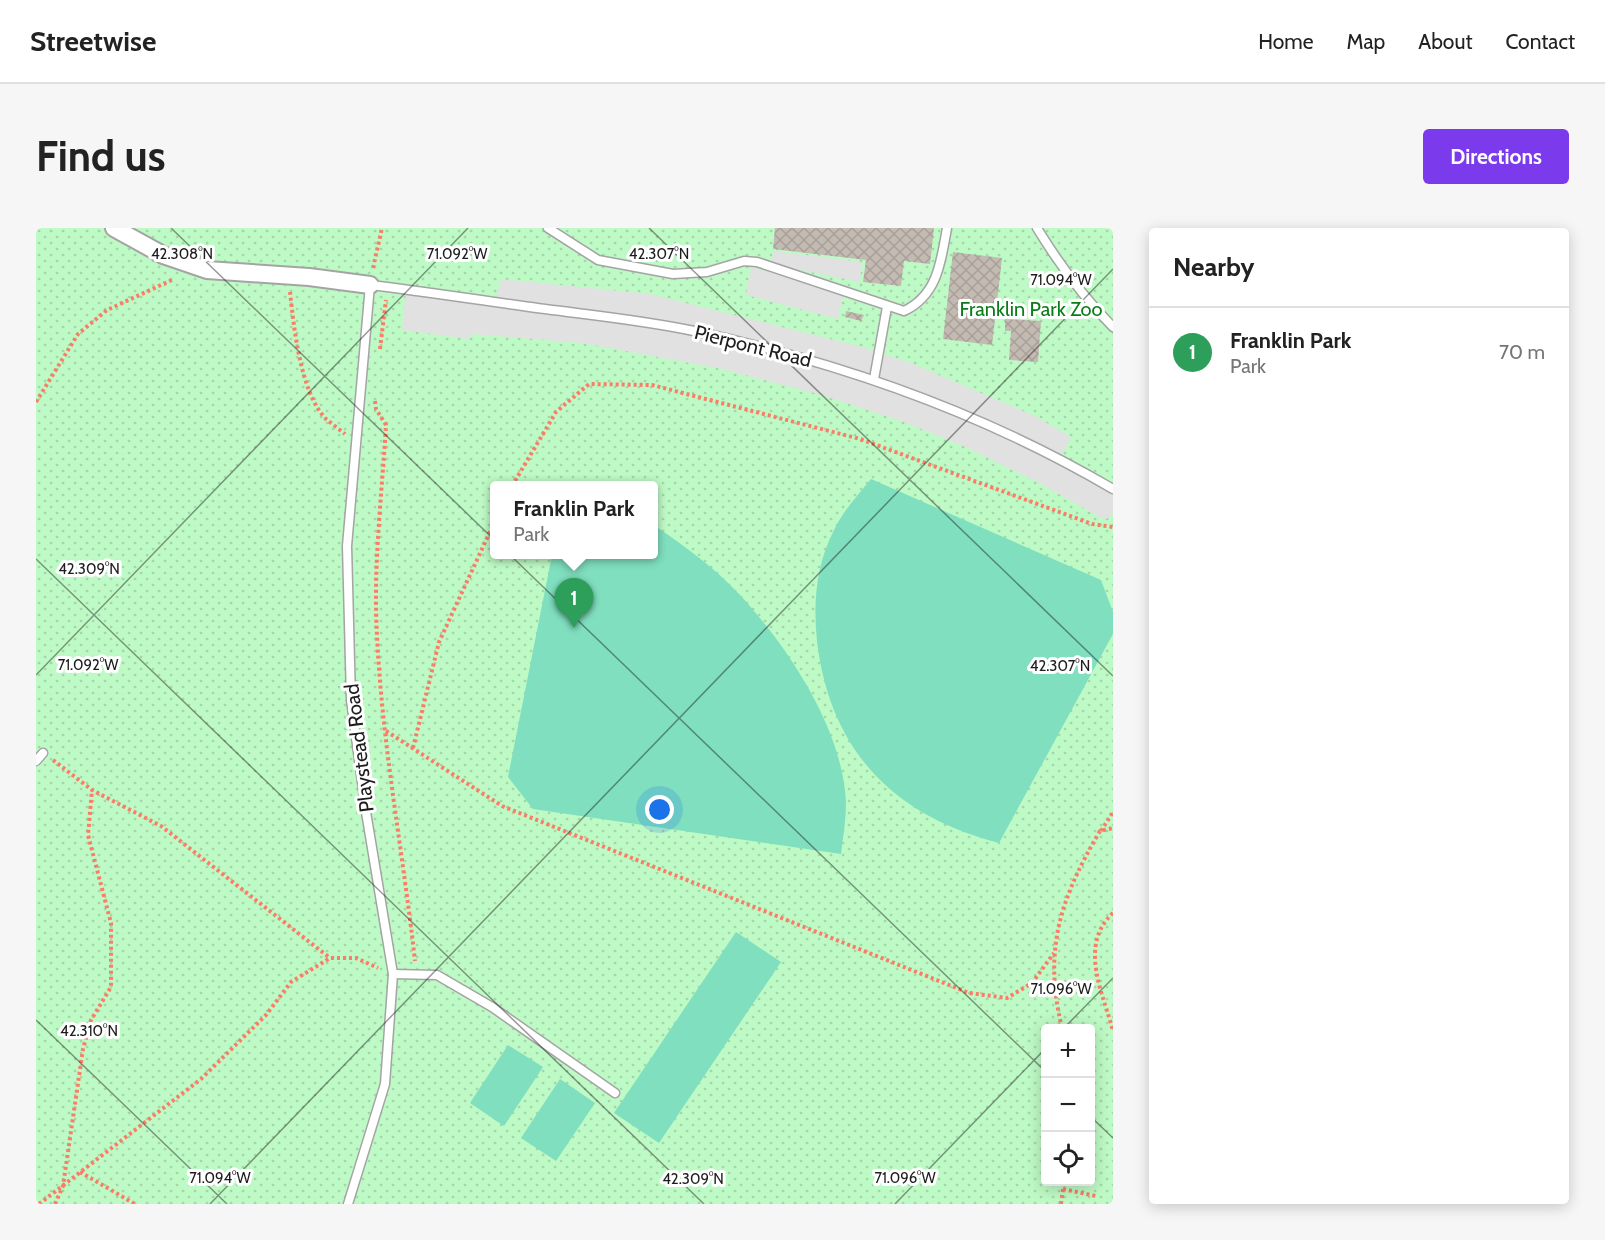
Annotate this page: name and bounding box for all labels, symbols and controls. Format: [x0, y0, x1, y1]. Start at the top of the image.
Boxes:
text: Streetwise [30, 24, 156, 58]
text: Home [1258, 29, 1314, 54]
text: Map [1347, 29, 1385, 54]
text: About [1418, 29, 1472, 54]
text: Contact [1505, 29, 1575, 54]
button: Directions [1423, 129, 1569, 184]
text: Find us [36, 130, 165, 182]
text: 42.308°N [151, 245, 213, 263]
text: 71.092°W [427, 245, 488, 263]
text: 42.307°N [629, 245, 689, 263]
text: Nearby [1173, 251, 1254, 283]
text: 71.094°W [1030, 271, 1092, 289]
park label: Franklin Park Zoo [959, 297, 1103, 321]
street label: Pierpont Road [692, 320, 814, 372]
text: Franklin Park [1230, 327, 1352, 354]
text: 1 [1189, 340, 1196, 364]
text: 70 m [1499, 340, 1545, 364]
text: Park [1230, 354, 1266, 378]
popup [490, 481, 658, 559]
text: Franklin Park [513, 495, 635, 522]
text: Park [513, 522, 549, 546]
text: 42.309°N [58, 560, 120, 578]
pin: 1 [554, 578, 594, 628]
text: 71.092°W [58, 656, 119, 674]
text: 42.307°N [1030, 657, 1090, 675]
street label: Playstead Road [339, 682, 379, 814]
your location [645, 795, 674, 824]
text: 71.096°W [1030, 980, 1092, 998]
text: 42.310°N [60, 1022, 118, 1040]
map controls [1041, 1024, 1095, 1186]
button: + [1041, 1024, 1095, 1078]
button: − [1041, 1078, 1095, 1132]
button: locate [1041, 1132, 1095, 1186]
text: 71.094°W [189, 1169, 251, 1187]
text: 71.096°W [874, 1169, 936, 1187]
text: 42.309°N [662, 1170, 724, 1188]

